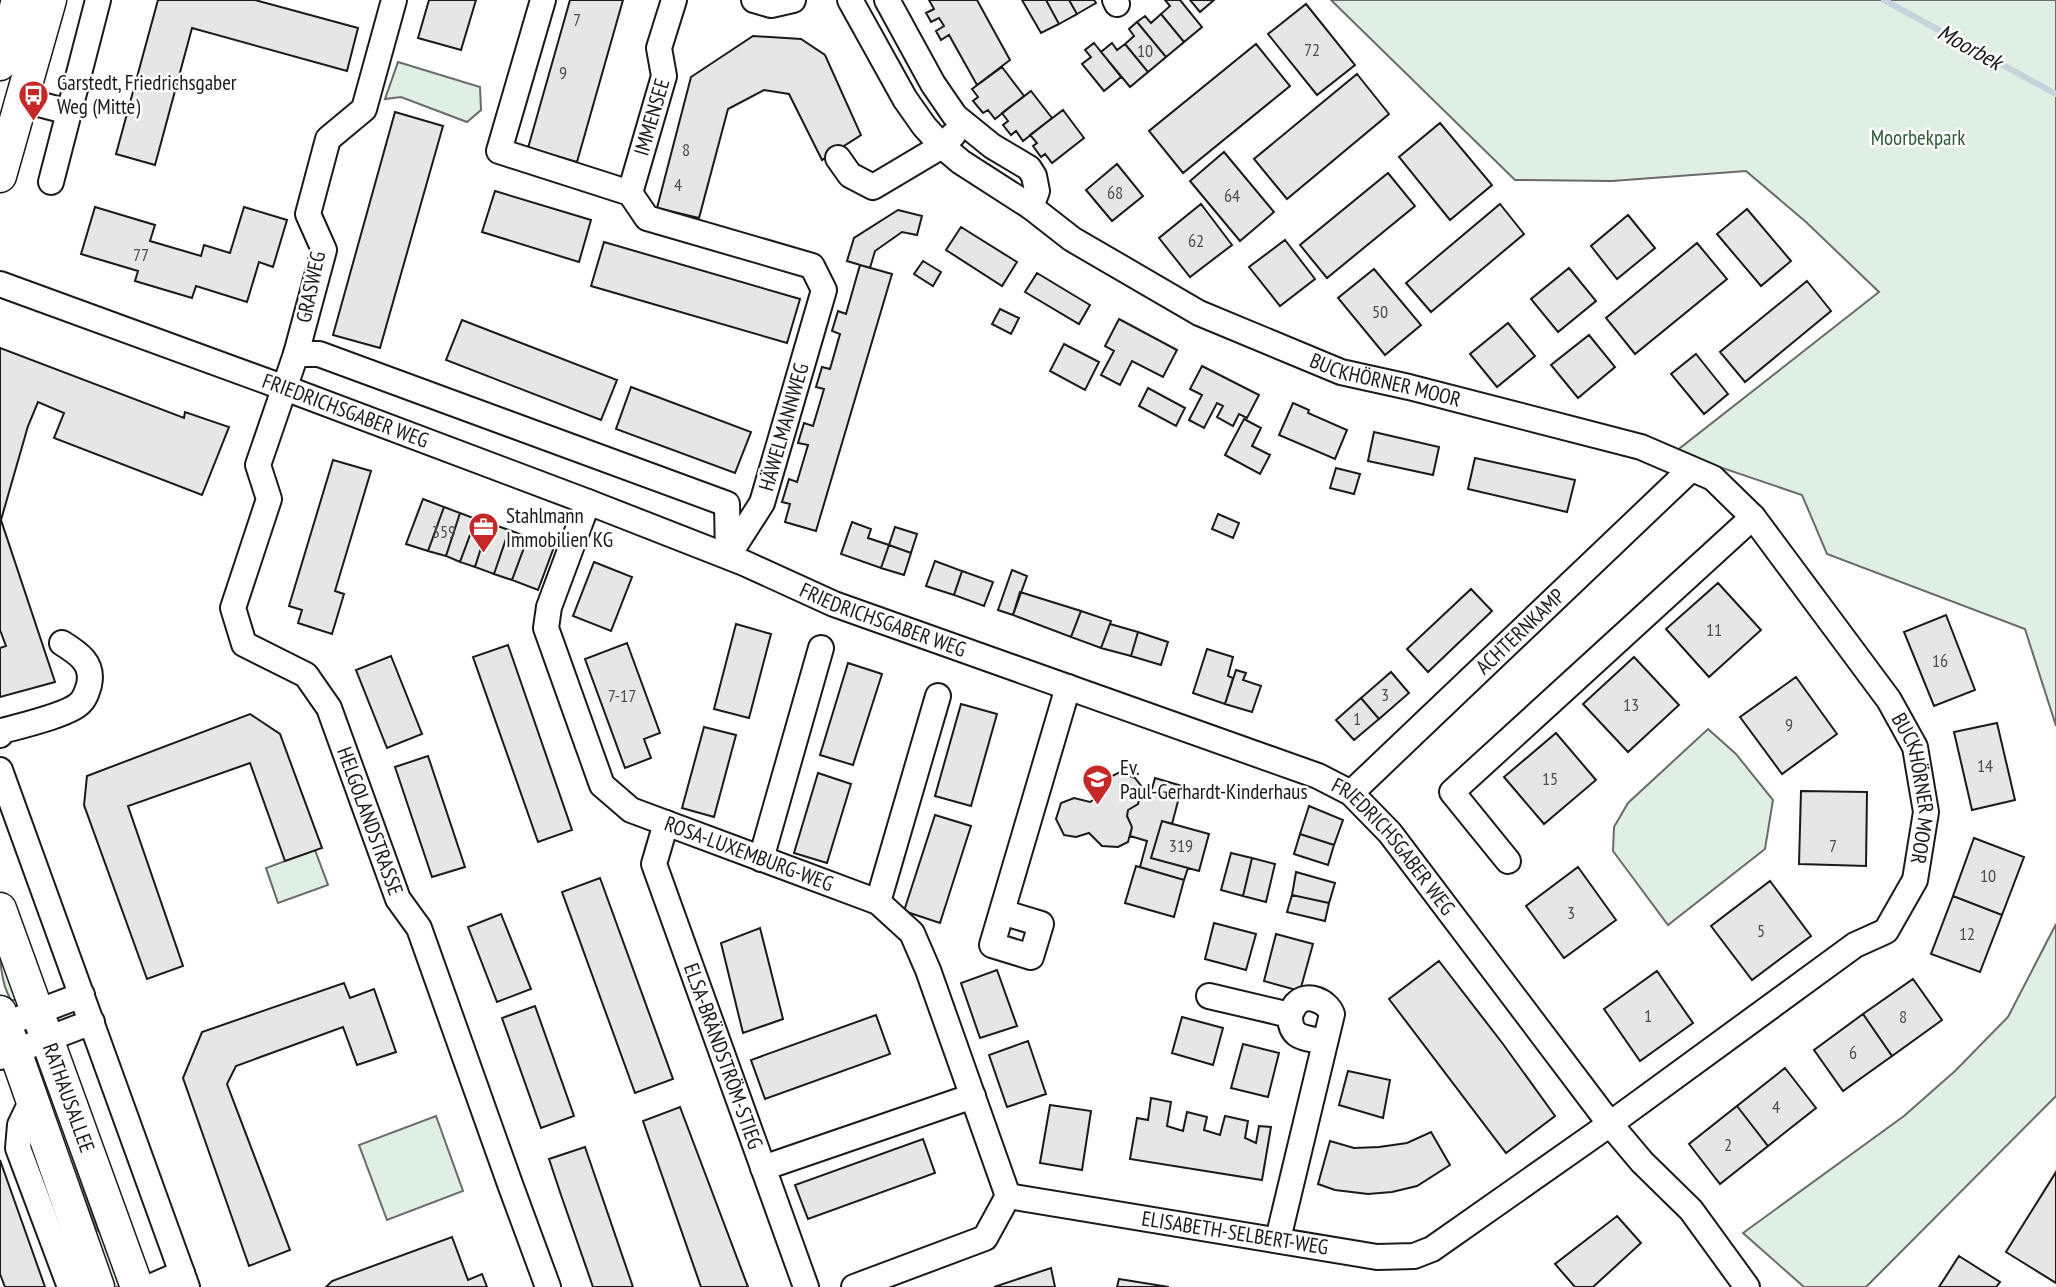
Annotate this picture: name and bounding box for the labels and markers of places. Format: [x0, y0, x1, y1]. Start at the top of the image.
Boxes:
place label: Garstedt, Friedrichsgaber Weg (Mitte) [57, 69, 237, 120]
bus stop icon: Garstedt, Friedrichsgaber Weg (Mitte) [17, 78, 51, 122]
place label: Stahlmann Immobilien KG [506, 502, 613, 553]
office icon: Stahlmann Immobilien KG [466, 511, 500, 555]
place label: Ev. Paul-Gerhardt-Kinderhaus [1120, 754, 1308, 805]
school or university icon: Ev. Paul-Gerhardt-Kinderhaus [1080, 763, 1114, 807]

